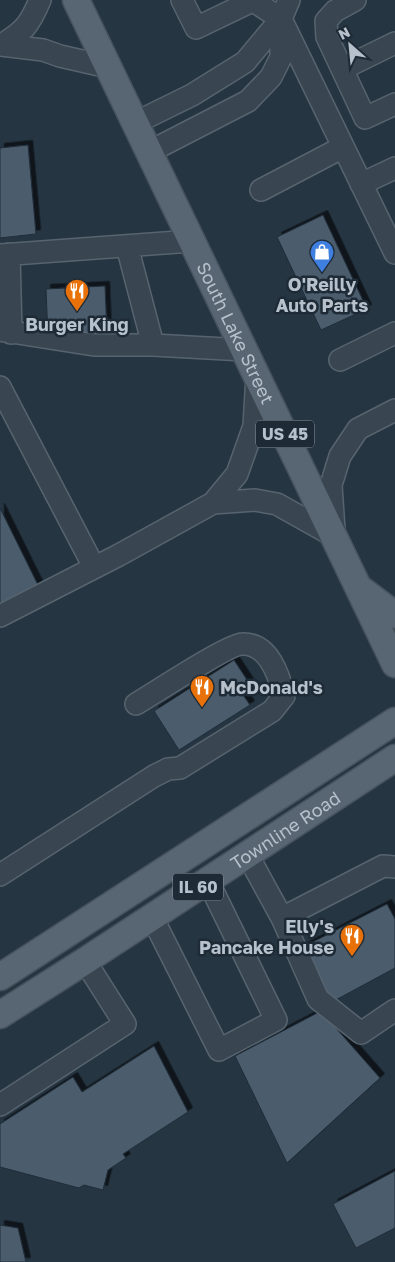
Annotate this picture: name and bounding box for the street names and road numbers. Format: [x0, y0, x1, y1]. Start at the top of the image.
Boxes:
street label: South Lake Street [192, 258, 279, 407]
road number: US 45 [256, 420, 314, 448]
street label: Townline Road [226, 786, 344, 874]
road number: IL 60 [173, 874, 223, 900]

